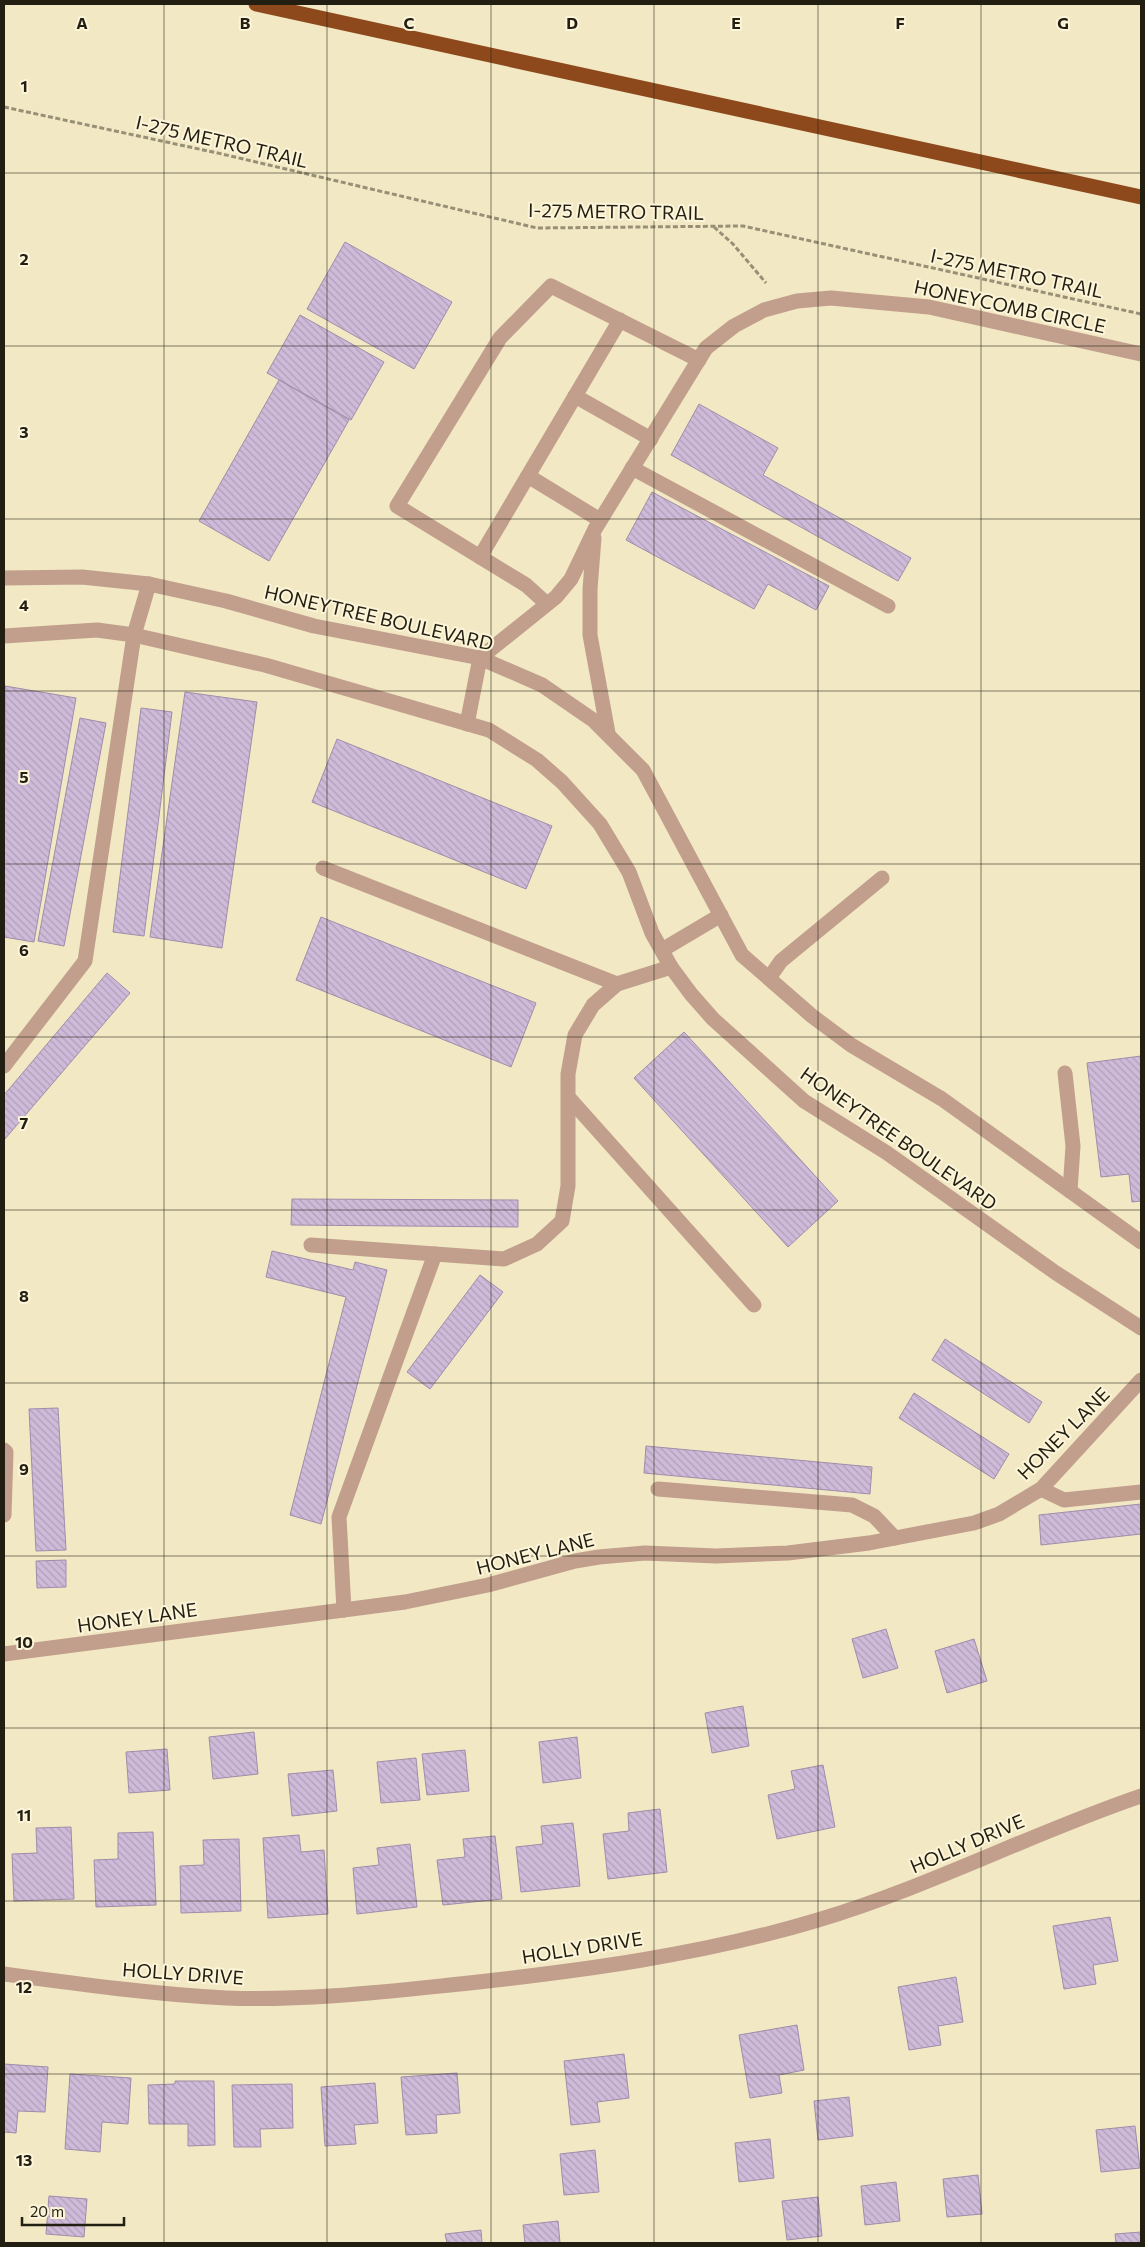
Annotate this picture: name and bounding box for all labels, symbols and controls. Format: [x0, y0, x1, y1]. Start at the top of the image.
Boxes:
text: A [76, 13, 88, 32]
text: B [240, 13, 251, 32]
text: C [404, 13, 415, 32]
text: D [566, 13, 578, 32]
text: E [731, 13, 741, 32]
text: F [895, 13, 905, 32]
text: G [1057, 13, 1069, 32]
text: 1 [20, 76, 28, 95]
street label: I-275 METRO TRAIL [134, 110, 310, 172]
street label: I-275 METRO TRAIL [528, 198, 704, 224]
street label: I-275 METRO TRAIL [929, 243, 1105, 303]
text: 2 [19, 249, 29, 268]
street label: HONEYCOMB CIRCLE [912, 274, 1108, 338]
text: 3 [19, 422, 29, 441]
street label: HONEYTREE BOULEVARD [262, 579, 496, 655]
text: 4 [19, 595, 29, 614]
text: 5 [19, 767, 29, 786]
text: 6 [19, 940, 29, 959]
street label: HONEYTREE BOULEVARD [796, 1061, 1002, 1215]
text: 7 [20, 1113, 29, 1132]
text: 8 [19, 1286, 29, 1305]
street label: HONEY LANE [1012, 1382, 1114, 1484]
text: 9 [19, 1459, 29, 1478]
street label: HONEY LANE [474, 1527, 596, 1579]
street label: HONEY LANE [75, 1597, 199, 1637]
text: 10 [15, 1632, 33, 1651]
text: 11 [17, 1805, 31, 1824]
street label: HOLLY DRIVE [906, 1809, 1028, 1877]
street label: HOLLY DRIVE [520, 1926, 644, 1968]
street label: HOLLY DRIVE [121, 1957, 245, 1989]
text: 12 [16, 1977, 32, 1996]
text: 13 [16, 2150, 32, 2169]
scale bar [22, 2194, 125, 2226]
text: 20 m [30, 2202, 64, 2220]

